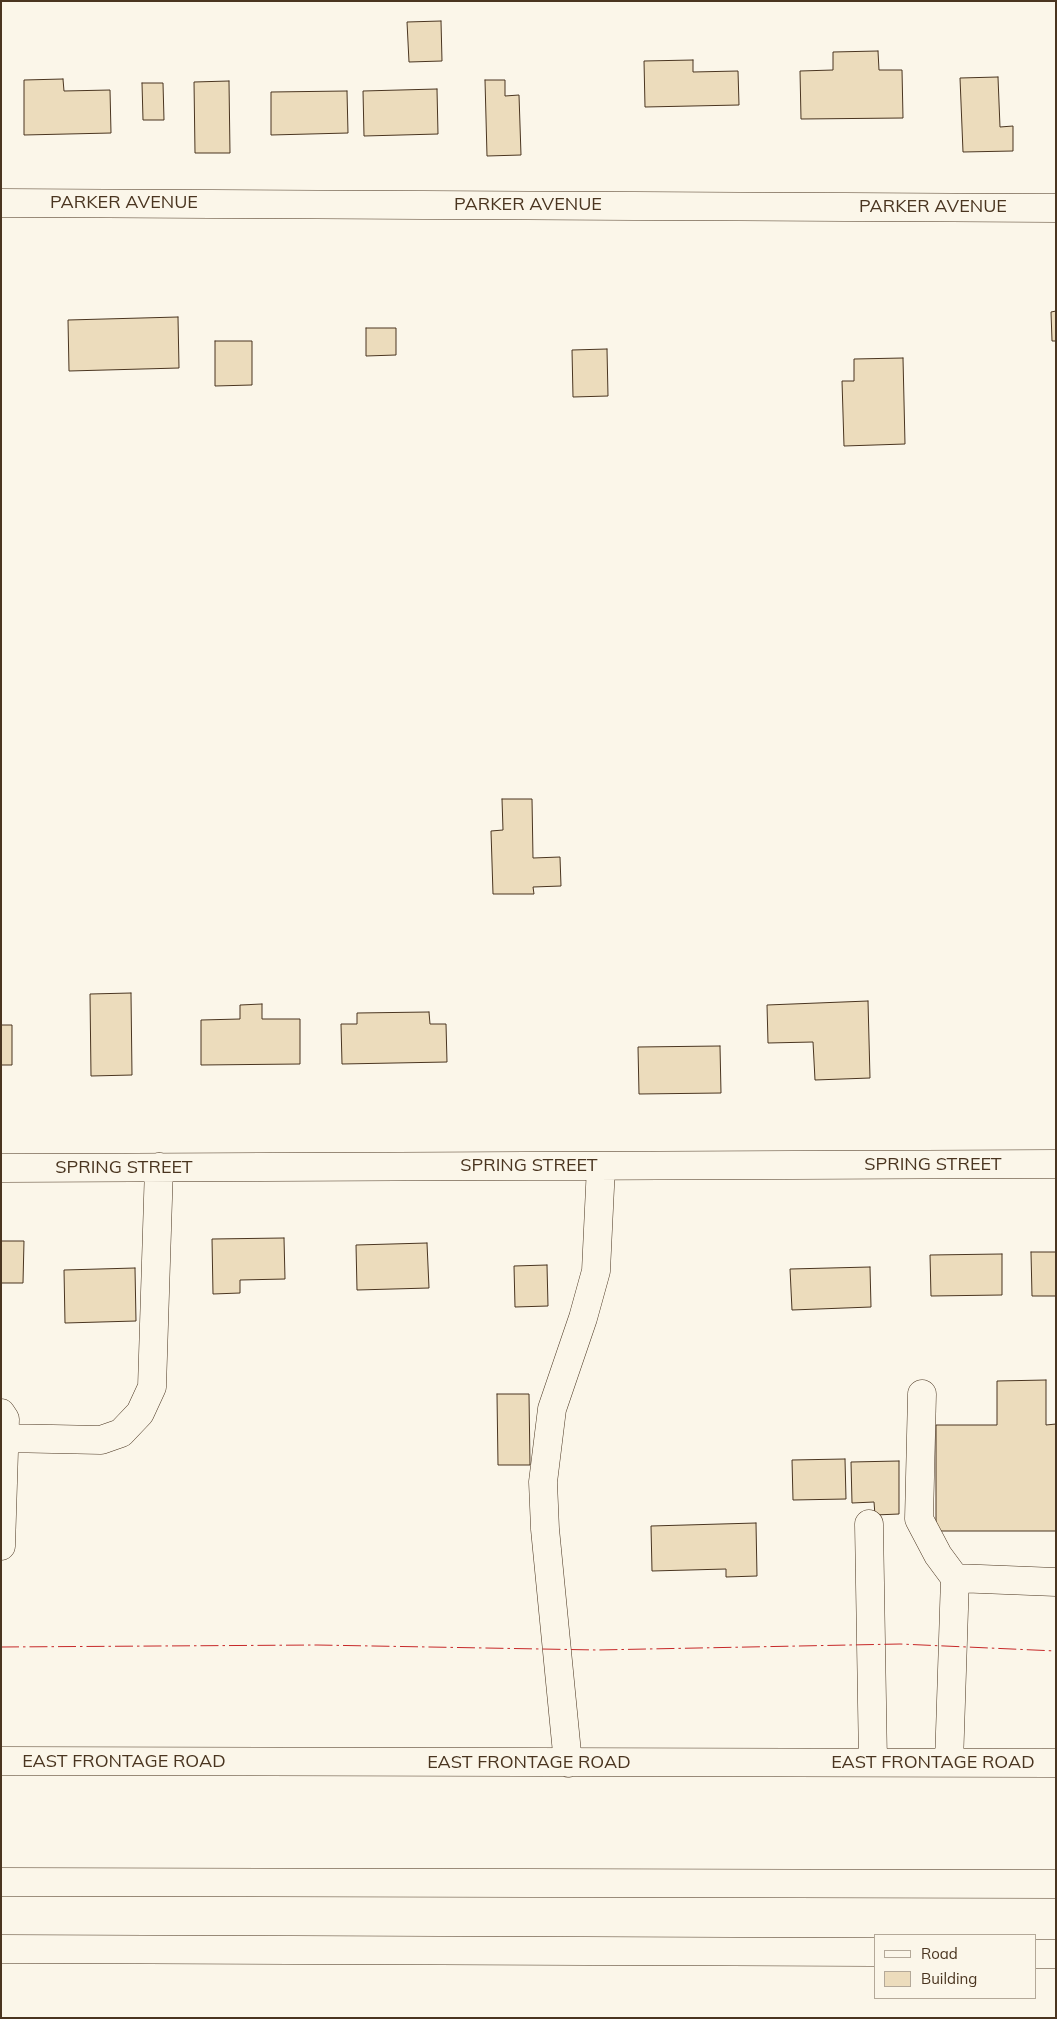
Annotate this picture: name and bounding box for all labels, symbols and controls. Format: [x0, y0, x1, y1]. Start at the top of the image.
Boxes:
street label: PARKER AVENUE [50, 192, 198, 214]
street label: PARKER AVENUE [454, 194, 602, 216]
street label: PARKER AVENUE [859, 196, 1007, 218]
street label: SPRING STREET [864, 1154, 1002, 1176]
street label: SPRING STREET [460, 1155, 598, 1177]
street label: SPRING STREET [55, 1157, 193, 1179]
street label: EAST FRONTAGE ROAD [22, 1751, 226, 1773]
street label: EAST FRONTAGE ROAD [427, 1752, 631, 1774]
street label: EAST FRONTAGE ROAD [831, 1752, 1035, 1774]
legend [874, 1934, 1037, 1999]
text: Road [921, 1944, 958, 1963]
text: Building [921, 1969, 977, 1988]

